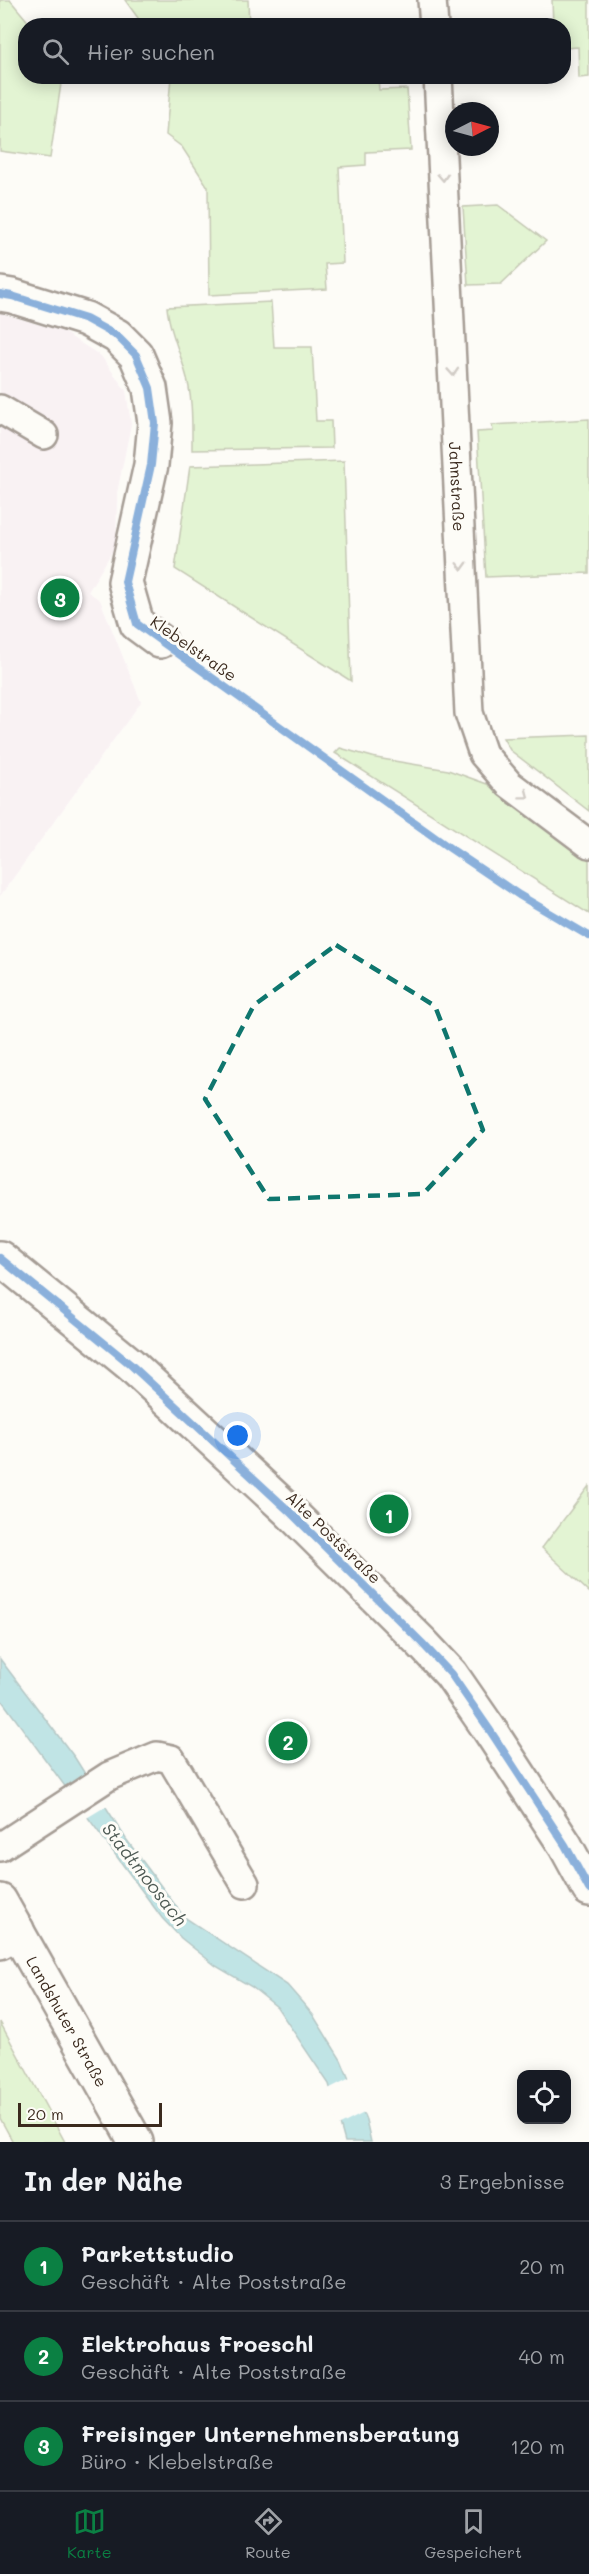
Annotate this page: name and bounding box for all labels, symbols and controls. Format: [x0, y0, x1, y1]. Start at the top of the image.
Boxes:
search box [18, 18, 571, 84]
icon: search [39, 35, 72, 68]
text: Hier suchen [87, 37, 215, 66]
north arrow [445, 102, 499, 156]
one-way arrow [436, 172, 449, 181]
one-way arrow [446, 367, 459, 376]
street label: Jahnstraße [445, 441, 471, 532]
one-way arrow [456, 562, 469, 571]
pin: 3 [40, 576, 80, 620]
street label: Klebelstraße [147, 611, 241, 685]
one-way arrow [518, 788, 529, 799]
your location [223, 1421, 252, 1450]
street label: Alte Poststraße [282, 1486, 386, 1588]
pin: 1 [370, 1492, 408, 1537]
pin: 2 [268, 1718, 308, 1764]
water label: Stadtmoosach [97, 1817, 193, 1931]
street label: Landshuter Straße [22, 1952, 113, 2090]
map controls [517, 2070, 571, 2124]
button: locate [517, 2070, 571, 2124]
scale bar [18, 2100, 162, 2128]
text: 20 m [27, 2103, 64, 2124]
text: In der Nähe [24, 2164, 183, 2198]
text: 3 Ergebnisse [440, 2168, 565, 2194]
text: Parkettstudio [81, 2239, 234, 2268]
text: 1 [39, 2253, 48, 2279]
text: 20 m [519, 2253, 565, 2279]
text: Geschäft · Alte Poststraße [81, 2268, 347, 2294]
text: Elektrohaus Froeschl [81, 2329, 313, 2358]
text: 2 [38, 2343, 49, 2369]
text: 40 m [519, 2343, 565, 2369]
text: Geschäft · Alte Poststraße [81, 2358, 347, 2384]
text: Freisinger Unternehmensberatung [81, 2419, 459, 2448]
text: 3 [38, 2433, 50, 2459]
text: 120 m [510, 2433, 565, 2459]
text: Büro · Klebelstraße [81, 2448, 274, 2474]
tab: Karte [67, 2505, 112, 2562]
tab: Route [245, 2505, 291, 2562]
tab: Gespeichert [424, 2505, 522, 2562]

